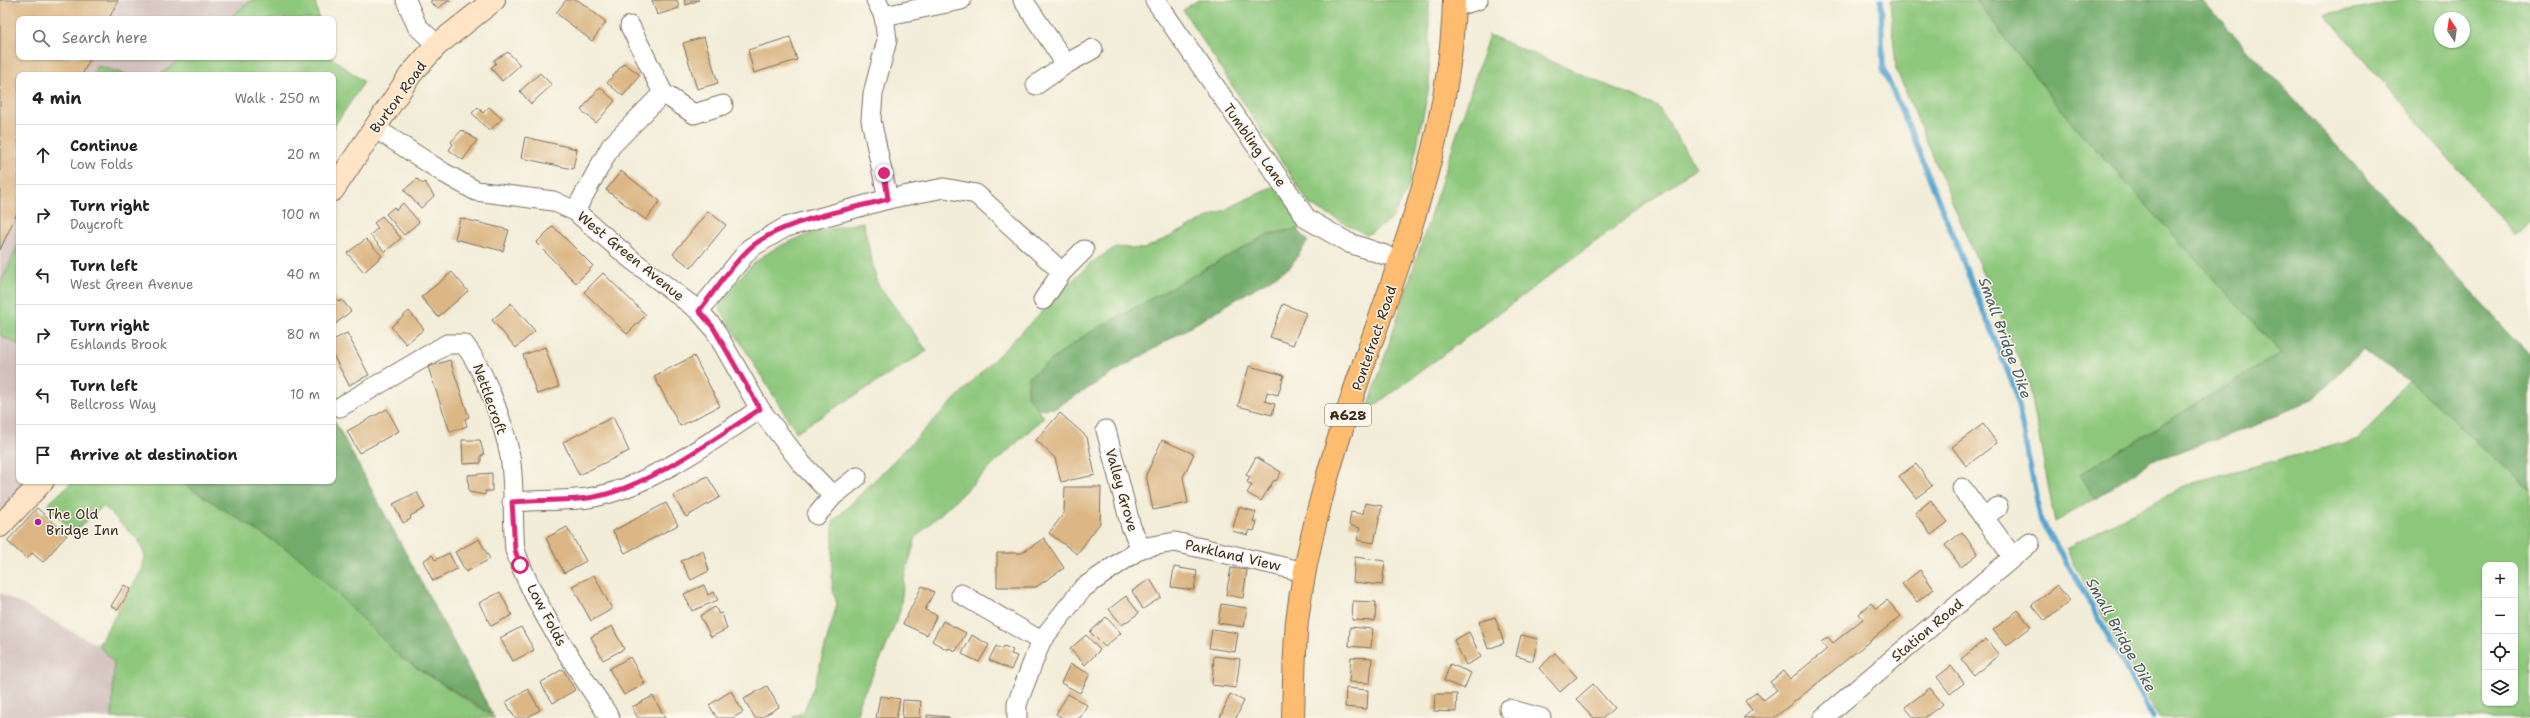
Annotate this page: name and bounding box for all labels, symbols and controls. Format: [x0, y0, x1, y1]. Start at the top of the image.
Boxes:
north arrow [2434, 12, 2470, 48]
search box [16, 16, 336, 60]
icon: search [30, 27, 52, 49]
text: Search here [62, 28, 148, 48]
street label: Burton Road [366, 57, 430, 137]
text: 4 min [32, 87, 82, 109]
text: Walk · 250 m [235, 90, 320, 107]
street label: Tumbling Lane [1220, 100, 1290, 190]
text: Continue [70, 136, 138, 156]
icon: ahead [32, 144, 54, 166]
text: 20 m [287, 146, 320, 163]
text: Low Folds [70, 156, 133, 173]
route end [875, 164, 893, 182]
text: Turn right [70, 196, 150, 216]
icon: right [32, 204, 54, 226]
text: 100 m [281, 206, 320, 223]
street label: West Green Avenue [574, 207, 688, 305]
text: Daycroft [70, 216, 123, 233]
text: Turn left [70, 256, 138, 276]
icon: left [32, 264, 54, 286]
text: 40 m [286, 266, 320, 283]
water label: Small Bridge Dike [1974, 275, 2036, 401]
text: West Green Avenue [70, 276, 193, 293]
street label: Pontefract Road [1348, 283, 1400, 393]
text: Turn right [70, 316, 150, 336]
icon: right [32, 324, 54, 346]
text: 80 m [286, 326, 320, 343]
text: Eshlands Brook [70, 336, 167, 353]
street label: Nettlecroft [469, 361, 511, 437]
text: Turn left [70, 376, 138, 396]
icon: left [32, 384, 54, 406]
text: 10 m [290, 386, 320, 403]
text: Bellcross Way [70, 396, 156, 413]
road number: A628 [1325, 404, 1371, 426]
icon: arrive [32, 444, 54, 466]
text: Arrive at destination [70, 445, 238, 465]
street label: Valley Grove [1102, 446, 1142, 534]
place label: The Old Bridge Inn [46, 505, 119, 539]
marker: The Old Bridge Inn [33, 517, 43, 527]
street label: Parkland View [1183, 535, 1283, 575]
route start [511, 556, 529, 574]
map controls [2482, 562, 2518, 706]
button: + [2482, 562, 2518, 598]
water label: Small Bridge Dike [2081, 574, 2161, 696]
street label: Low Folds [523, 581, 571, 649]
street label: Station Road [1887, 595, 1967, 665]
button: − [2482, 598, 2518, 634]
button: locate [2482, 634, 2518, 670]
button: layers [2482, 670, 2518, 706]

